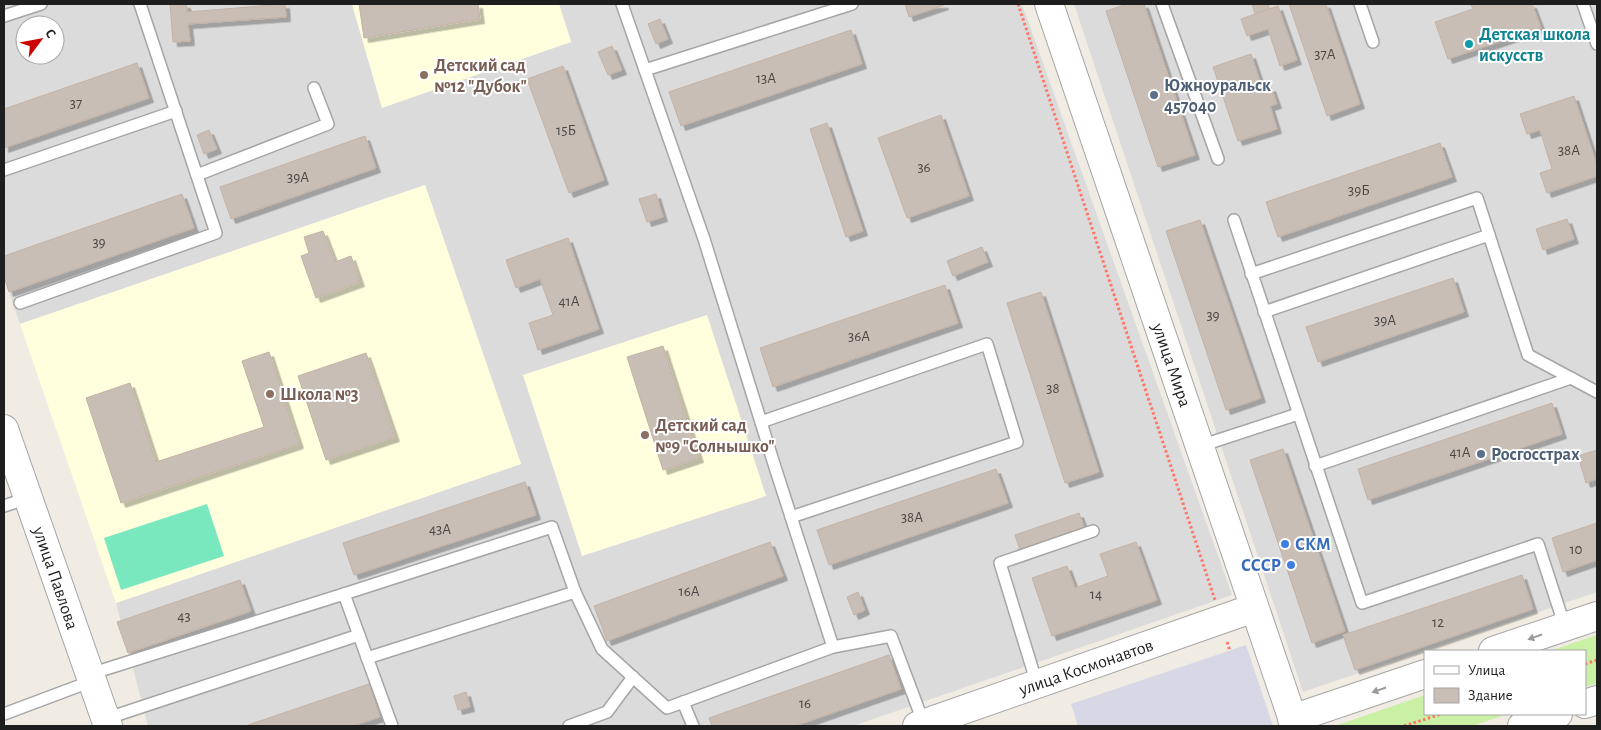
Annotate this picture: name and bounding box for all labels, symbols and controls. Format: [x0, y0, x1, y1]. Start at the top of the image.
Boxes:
north arrow [15, 15, 65, 65]
place label: Детская школа искусств [1479, 26, 1591, 65]
text: С [42, 27, 58, 41]
marker: Детская школа искусств [1463, 38, 1475, 50]
house number: 37А [1314, 47, 1336, 62]
place label: Детский сад №12 "Дубок" [434, 57, 527, 96]
marker: Детский сад №12 "Дубок" [418, 69, 430, 81]
house number: 13А [756, 71, 776, 86]
place label: Южноуральск 457040 [1164, 77, 1271, 116]
marker: Южноуральск 457040 [1148, 89, 1160, 101]
house number: 37 [70, 96, 82, 111]
house number: 15Б [556, 123, 576, 138]
house number: 38А [1558, 143, 1580, 158]
house number: 36 [917, 160, 931, 175]
house number: 39А [287, 170, 309, 185]
house number: 39Б [1348, 183, 1370, 198]
house number: 39 [92, 235, 106, 250]
house number: 41А [558, 294, 580, 309]
house number: 39 [1206, 308, 1220, 323]
house number: 39А [1374, 313, 1396, 328]
street label: улица Мира [1148, 320, 1194, 410]
house number: 36А [848, 329, 870, 344]
house number: 38 [1046, 381, 1060, 396]
place label: Школа №3 [280, 386, 359, 404]
marker: Школа №3 [264, 388, 276, 400]
place label: Детский сад №9 "Солнышко" [655, 417, 775, 456]
marker: Детский сад №9 "Солнышко" [639, 429, 651, 441]
house number: 41А [1449, 445, 1471, 460]
place label: Росгосстрах [1491, 446, 1580, 464]
marker: Росгосстрах [1475, 448, 1487, 460]
house number: 38А [901, 510, 923, 525]
house number: 43А [429, 522, 451, 537]
street label: улица Павлова [29, 524, 81, 632]
place label: СКМ [1295, 536, 1331, 554]
marker: СКМ [1279, 538, 1291, 550]
house number: 10 [1569, 542, 1583, 557]
place label: СССР [1241, 557, 1281, 575]
marker: СССР [1285, 559, 1297, 571]
house number: 16А [678, 584, 700, 599]
house number: 14 [1090, 587, 1102, 602]
house number: 43 [177, 609, 191, 624]
house number: 12 [1432, 615, 1444, 630]
one-way arrow [1527, 634, 1542, 641]
street label: улица Космонавтов [1016, 637, 1156, 700]
legend [1424, 650, 1586, 715]
text: Улица [1468, 663, 1505, 678]
one-way arrow [1371, 687, 1386, 694]
text: Здание [1468, 688, 1513, 703]
house number: 16 [799, 696, 811, 711]

